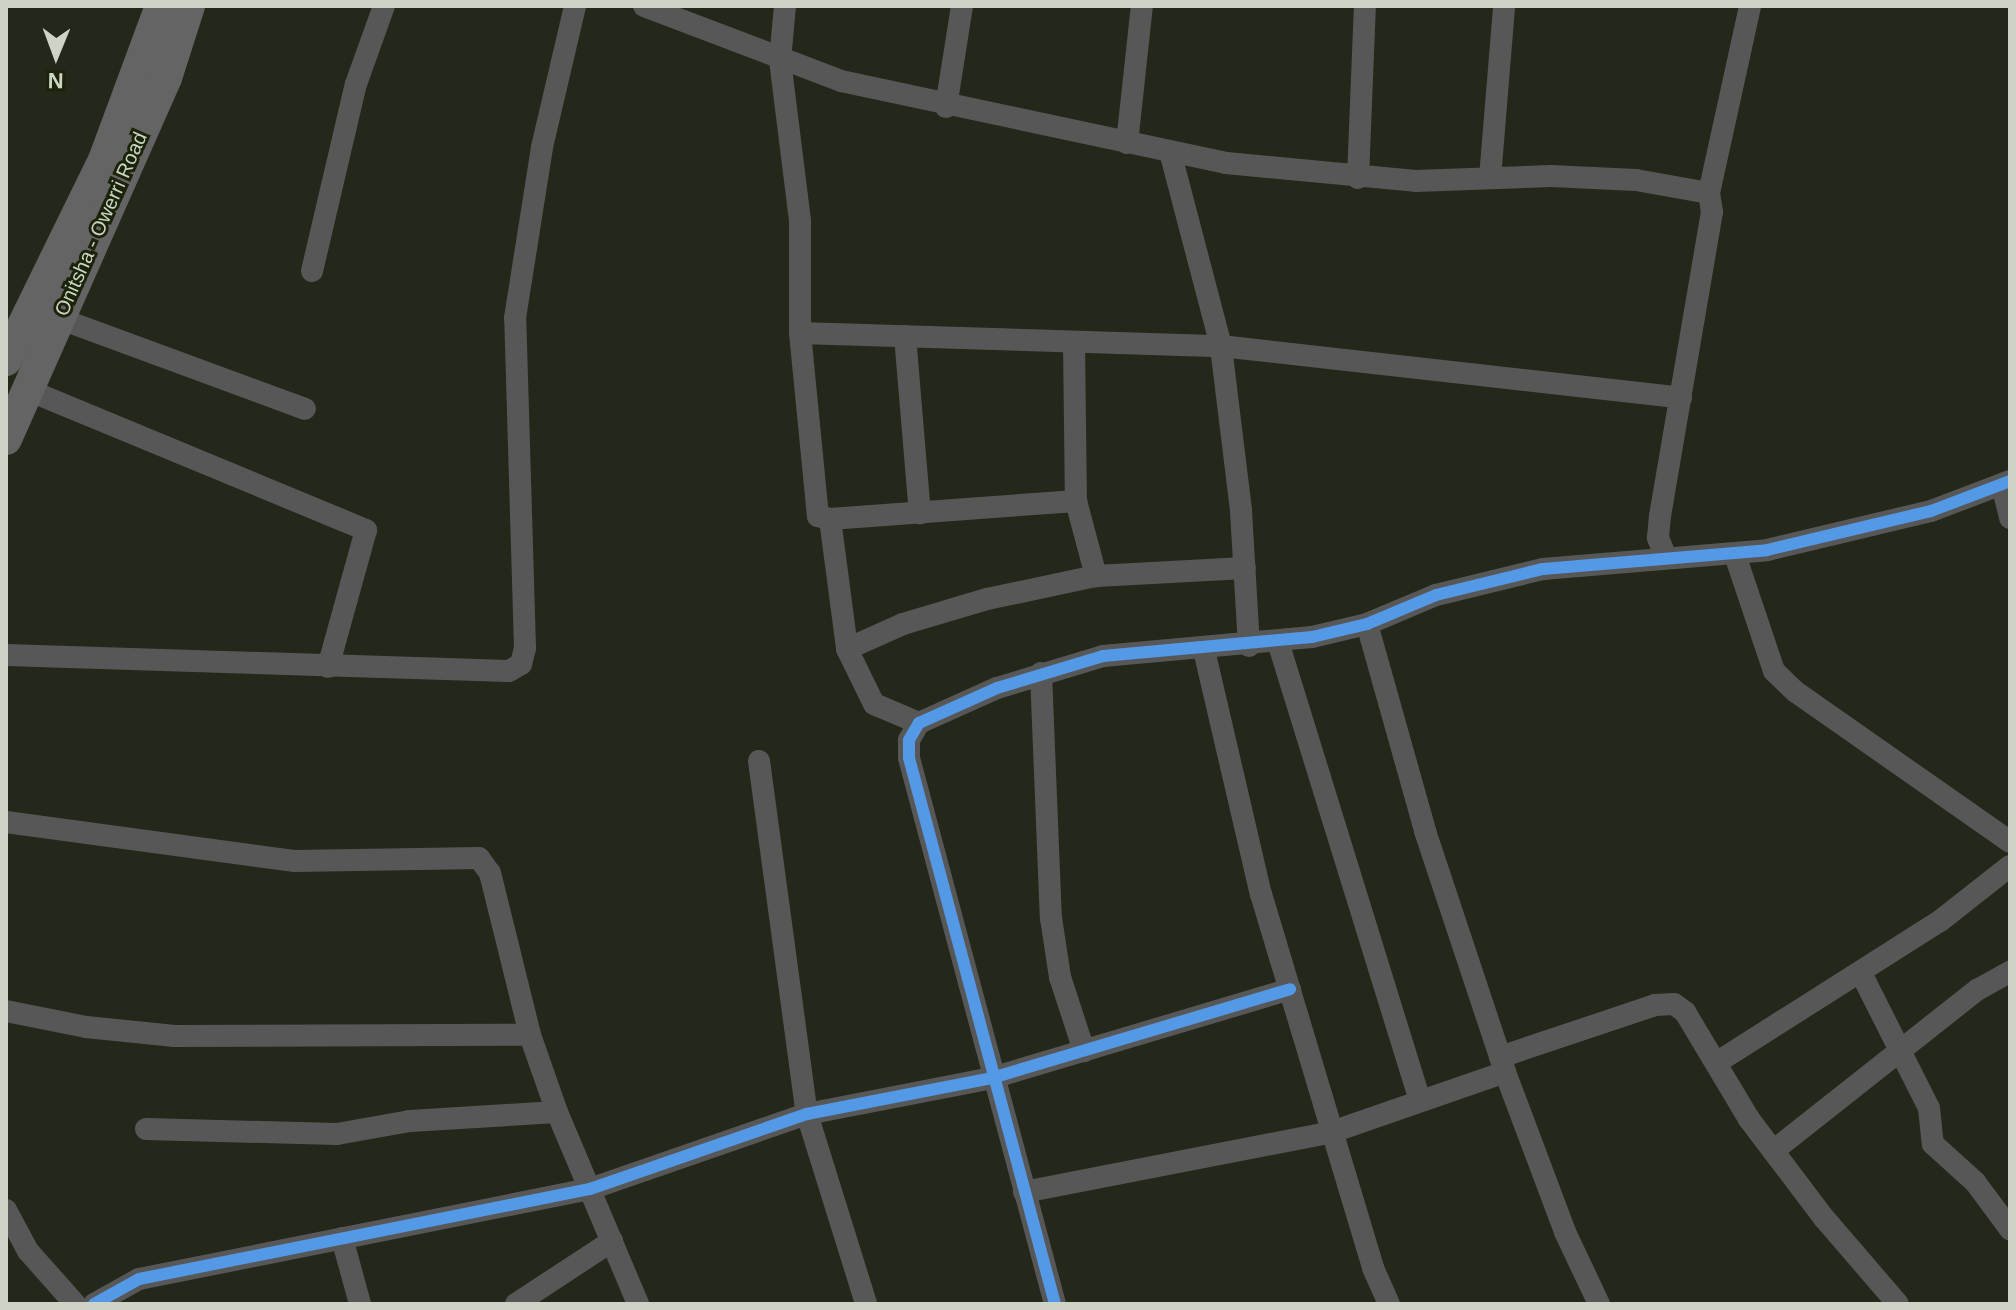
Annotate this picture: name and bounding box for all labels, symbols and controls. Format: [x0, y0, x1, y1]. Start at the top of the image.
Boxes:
north arrow [16, 16, 96, 96]
text: N [47, 68, 64, 93]
street label: Onitsha - Owerri Road [50, 128, 152, 320]

